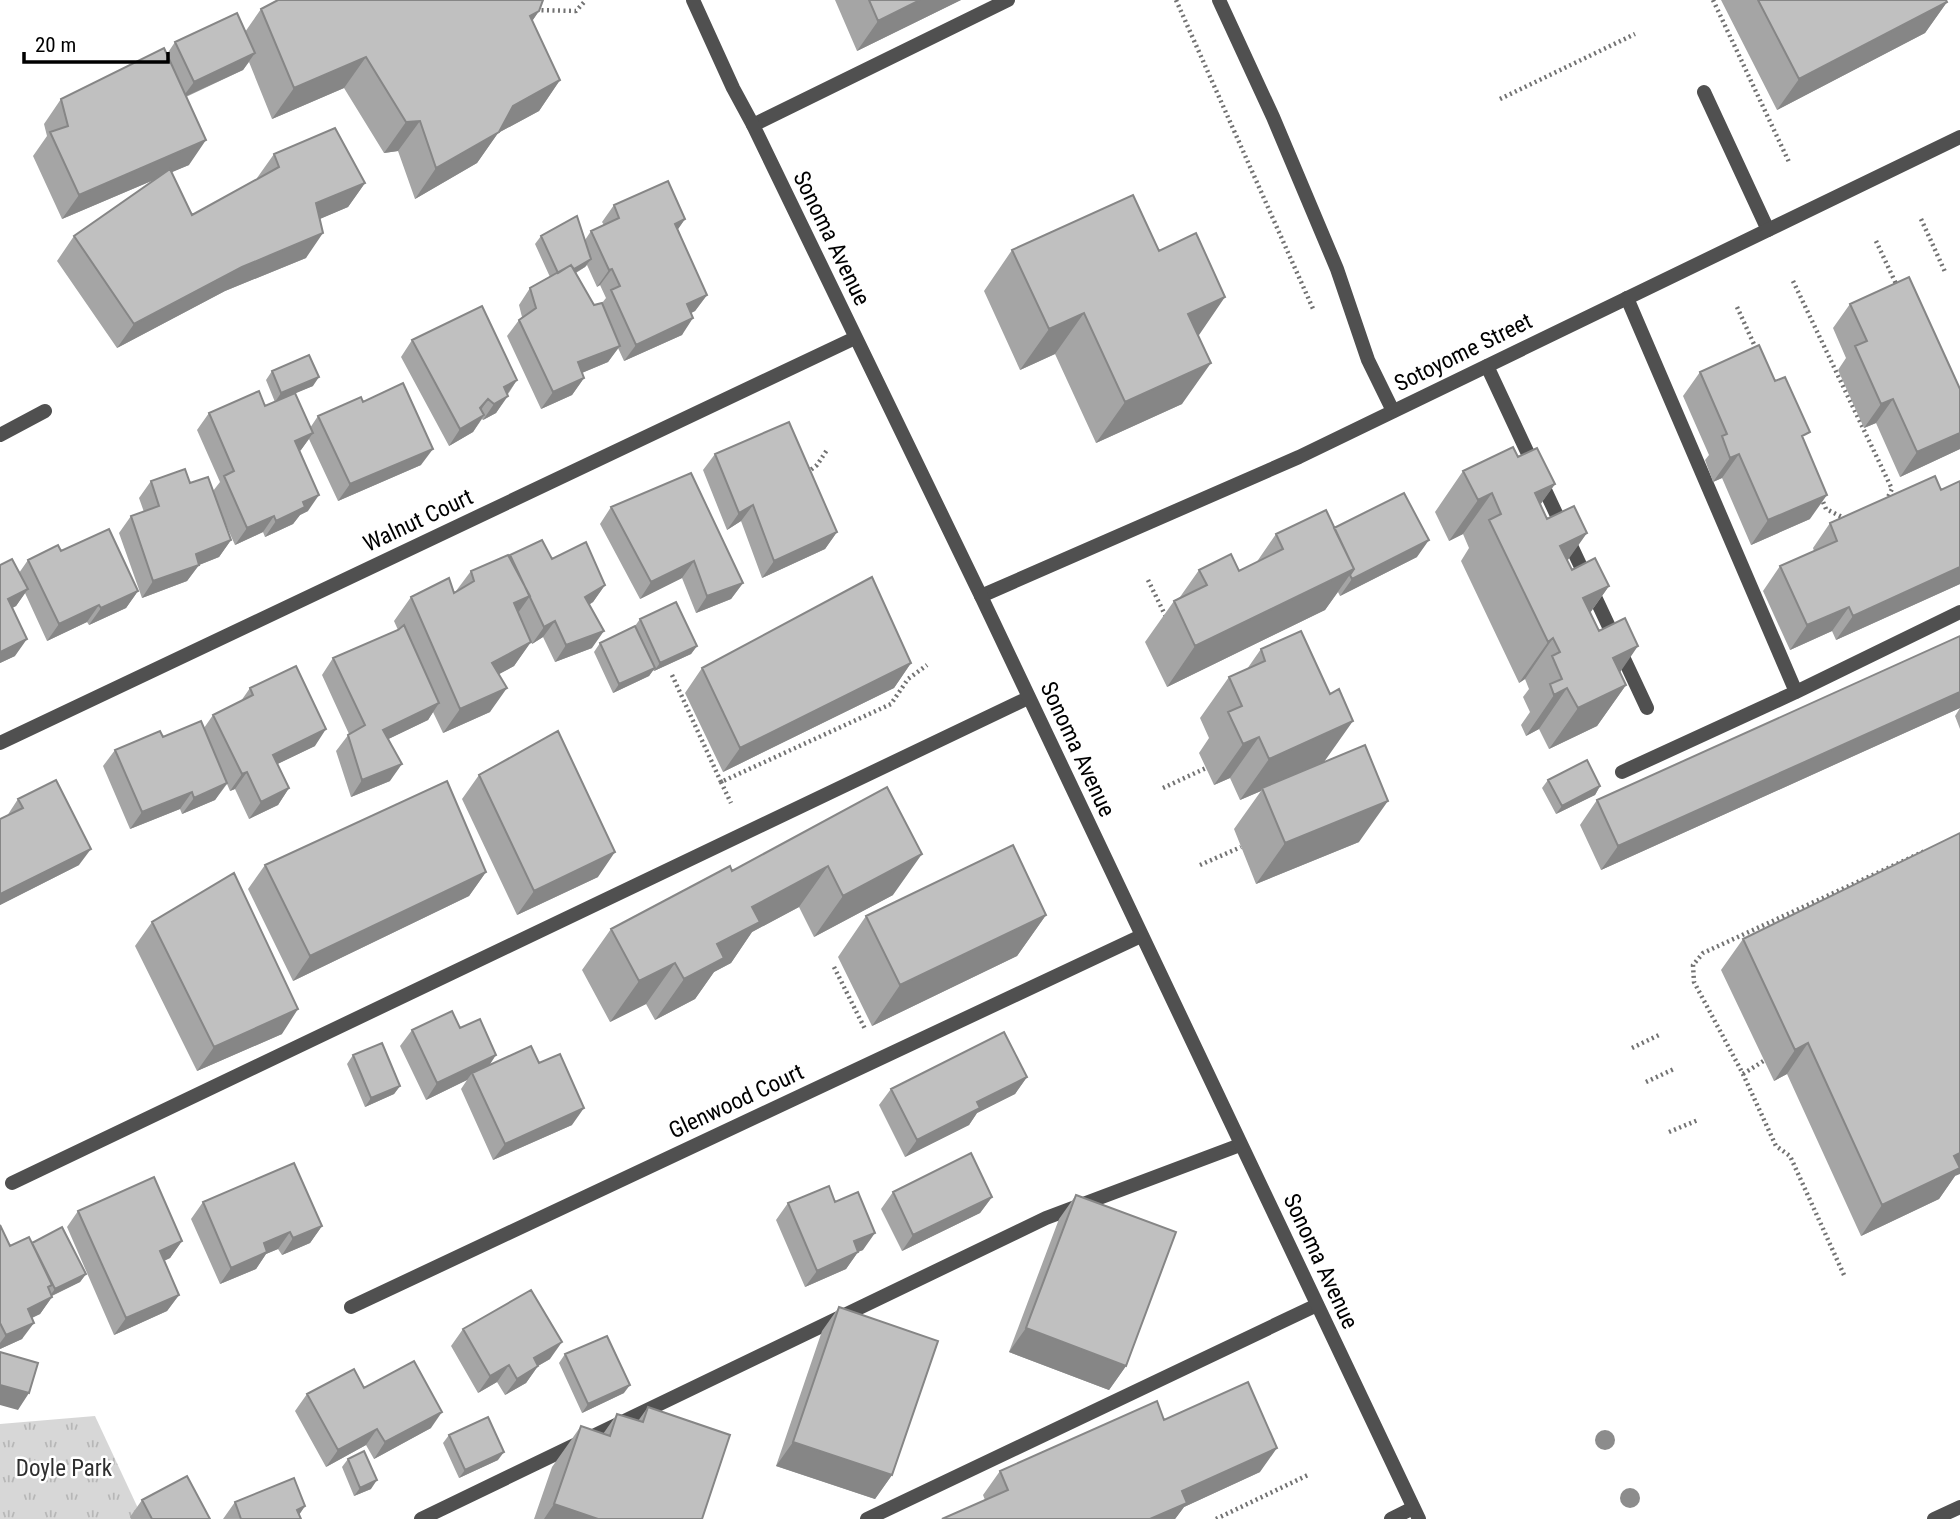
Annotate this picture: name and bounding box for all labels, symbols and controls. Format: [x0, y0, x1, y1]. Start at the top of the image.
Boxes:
scale bar [24, 21, 168, 65]
text: 20 m [35, 33, 76, 57]
street label: Sonoma Avenue [787, 167, 876, 310]
street label: Sotoyome Street [1390, 308, 1536, 397]
street label: Walnut Court [359, 483, 477, 558]
street label: Sonoma Avenue [1034, 677, 1121, 821]
street label: Glenwood Court [665, 1058, 808, 1144]
street label: Sonoma Avenue [1277, 1189, 1364, 1333]
park label: Doyle Park [16, 1455, 113, 1482]

